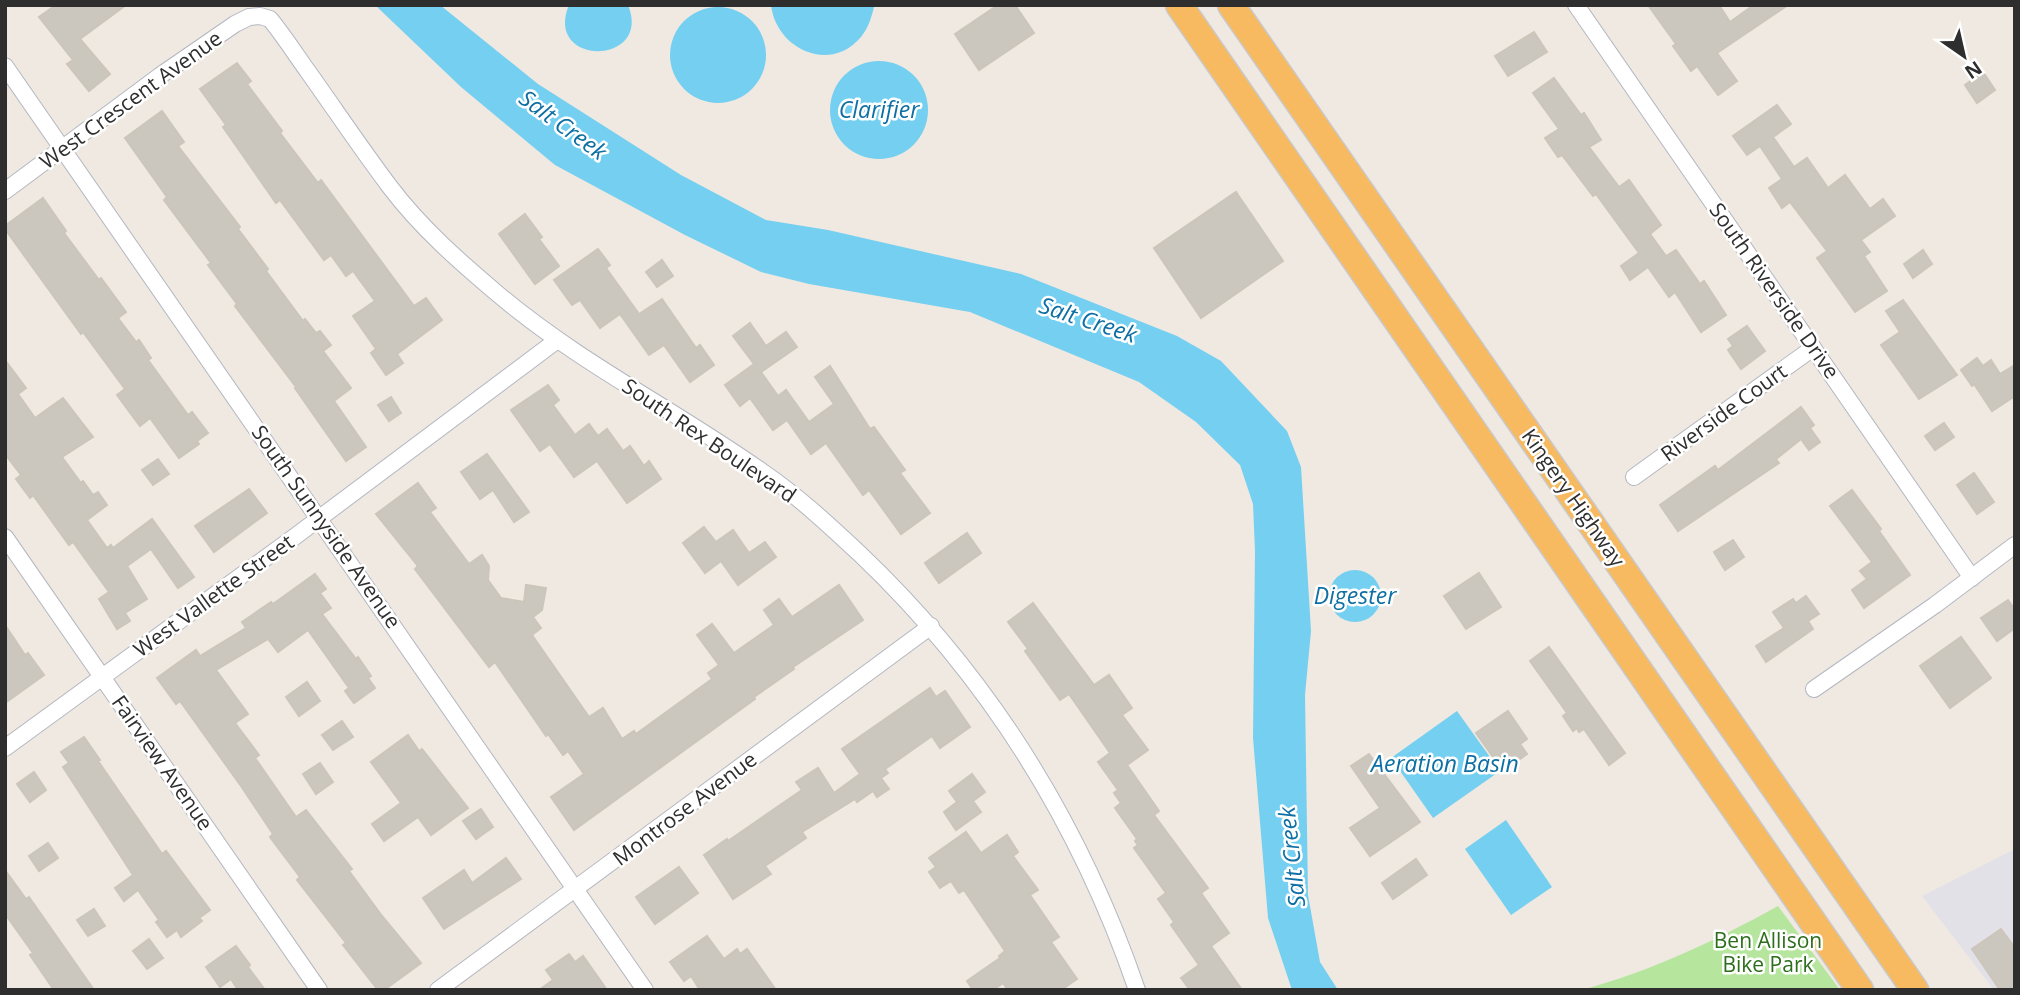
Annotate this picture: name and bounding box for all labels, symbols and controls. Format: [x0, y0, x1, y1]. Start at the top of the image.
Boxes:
north arrow [1929, 21, 1999, 91]
street label: West Crescent Avenue [34, 24, 227, 175]
text: N [1960, 55, 1987, 85]
water label: Salt Creek [513, 82, 614, 167]
water label: Clarifier [839, 93, 920, 125]
street label: South Riverside Drive [1703, 197, 1846, 384]
water label: Salt Creek [1035, 288, 1142, 350]
street label: Riverside Court [1655, 357, 1792, 467]
street label: South Rex Boulevard [617, 372, 802, 509]
street label: South Sunnyside Avenue [246, 419, 408, 634]
street label: Kingery Highway [1516, 423, 1632, 572]
street label: West Vallette Street [128, 528, 299, 663]
water label: Digester [1314, 579, 1397, 611]
street label: Fairview Avenue [106, 689, 220, 836]
street label: Montrose Avenue [607, 745, 762, 872]
water label: Aeration Basin [1369, 747, 1519, 779]
water label: Salt Creek [1270, 805, 1312, 909]
park label: Ben Allison Bike Park [1714, 926, 1822, 978]

